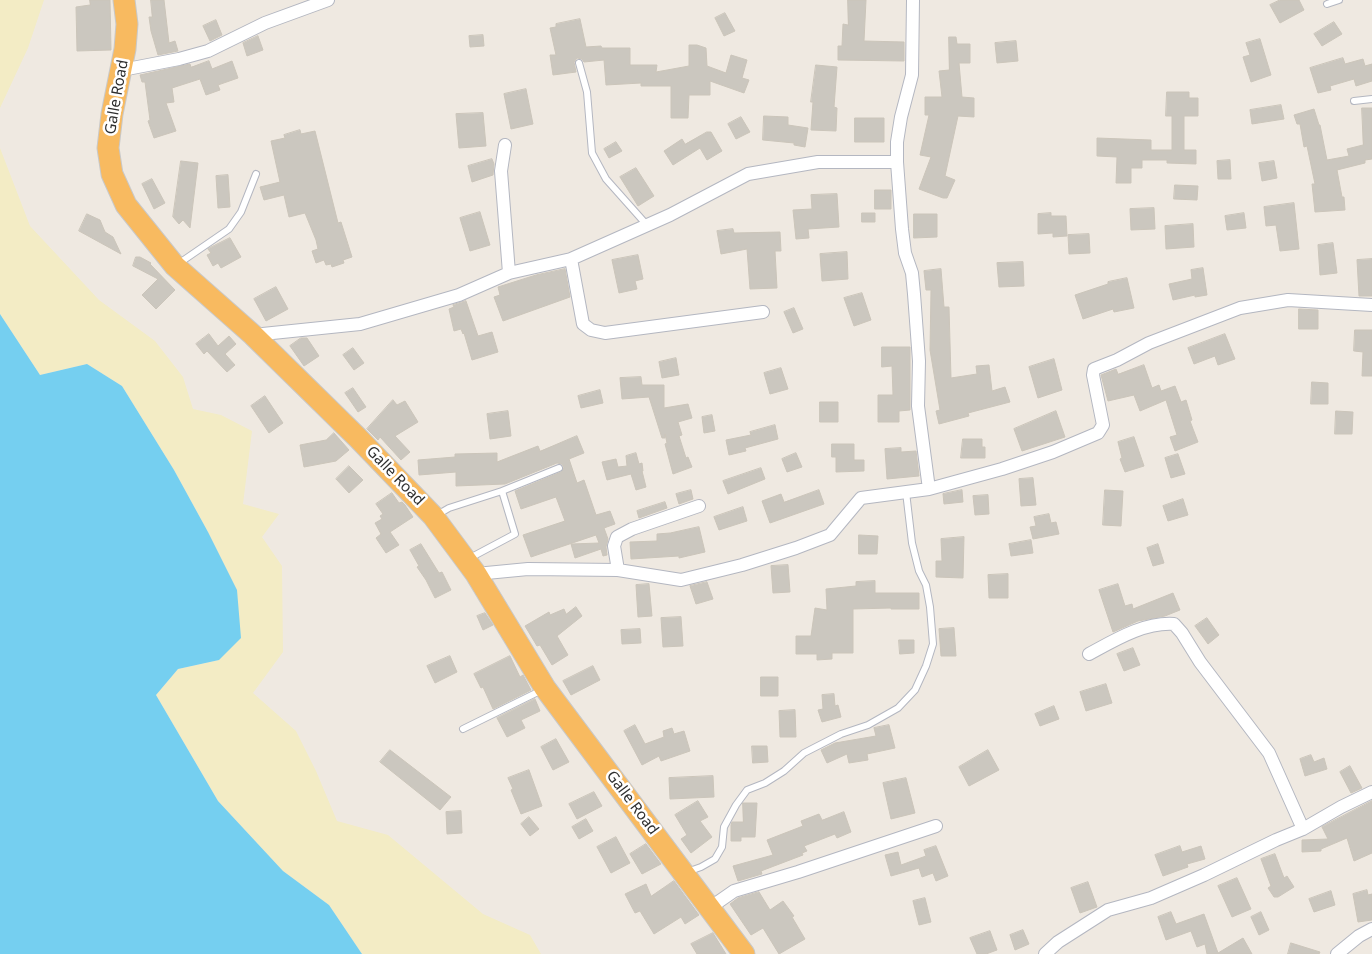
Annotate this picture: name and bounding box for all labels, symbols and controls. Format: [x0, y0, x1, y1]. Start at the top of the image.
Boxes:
street label: Galle Road [102, 58, 132, 136]
street label: Galle Road [362, 443, 428, 509]
street label: Galle Road [602, 767, 662, 839]

